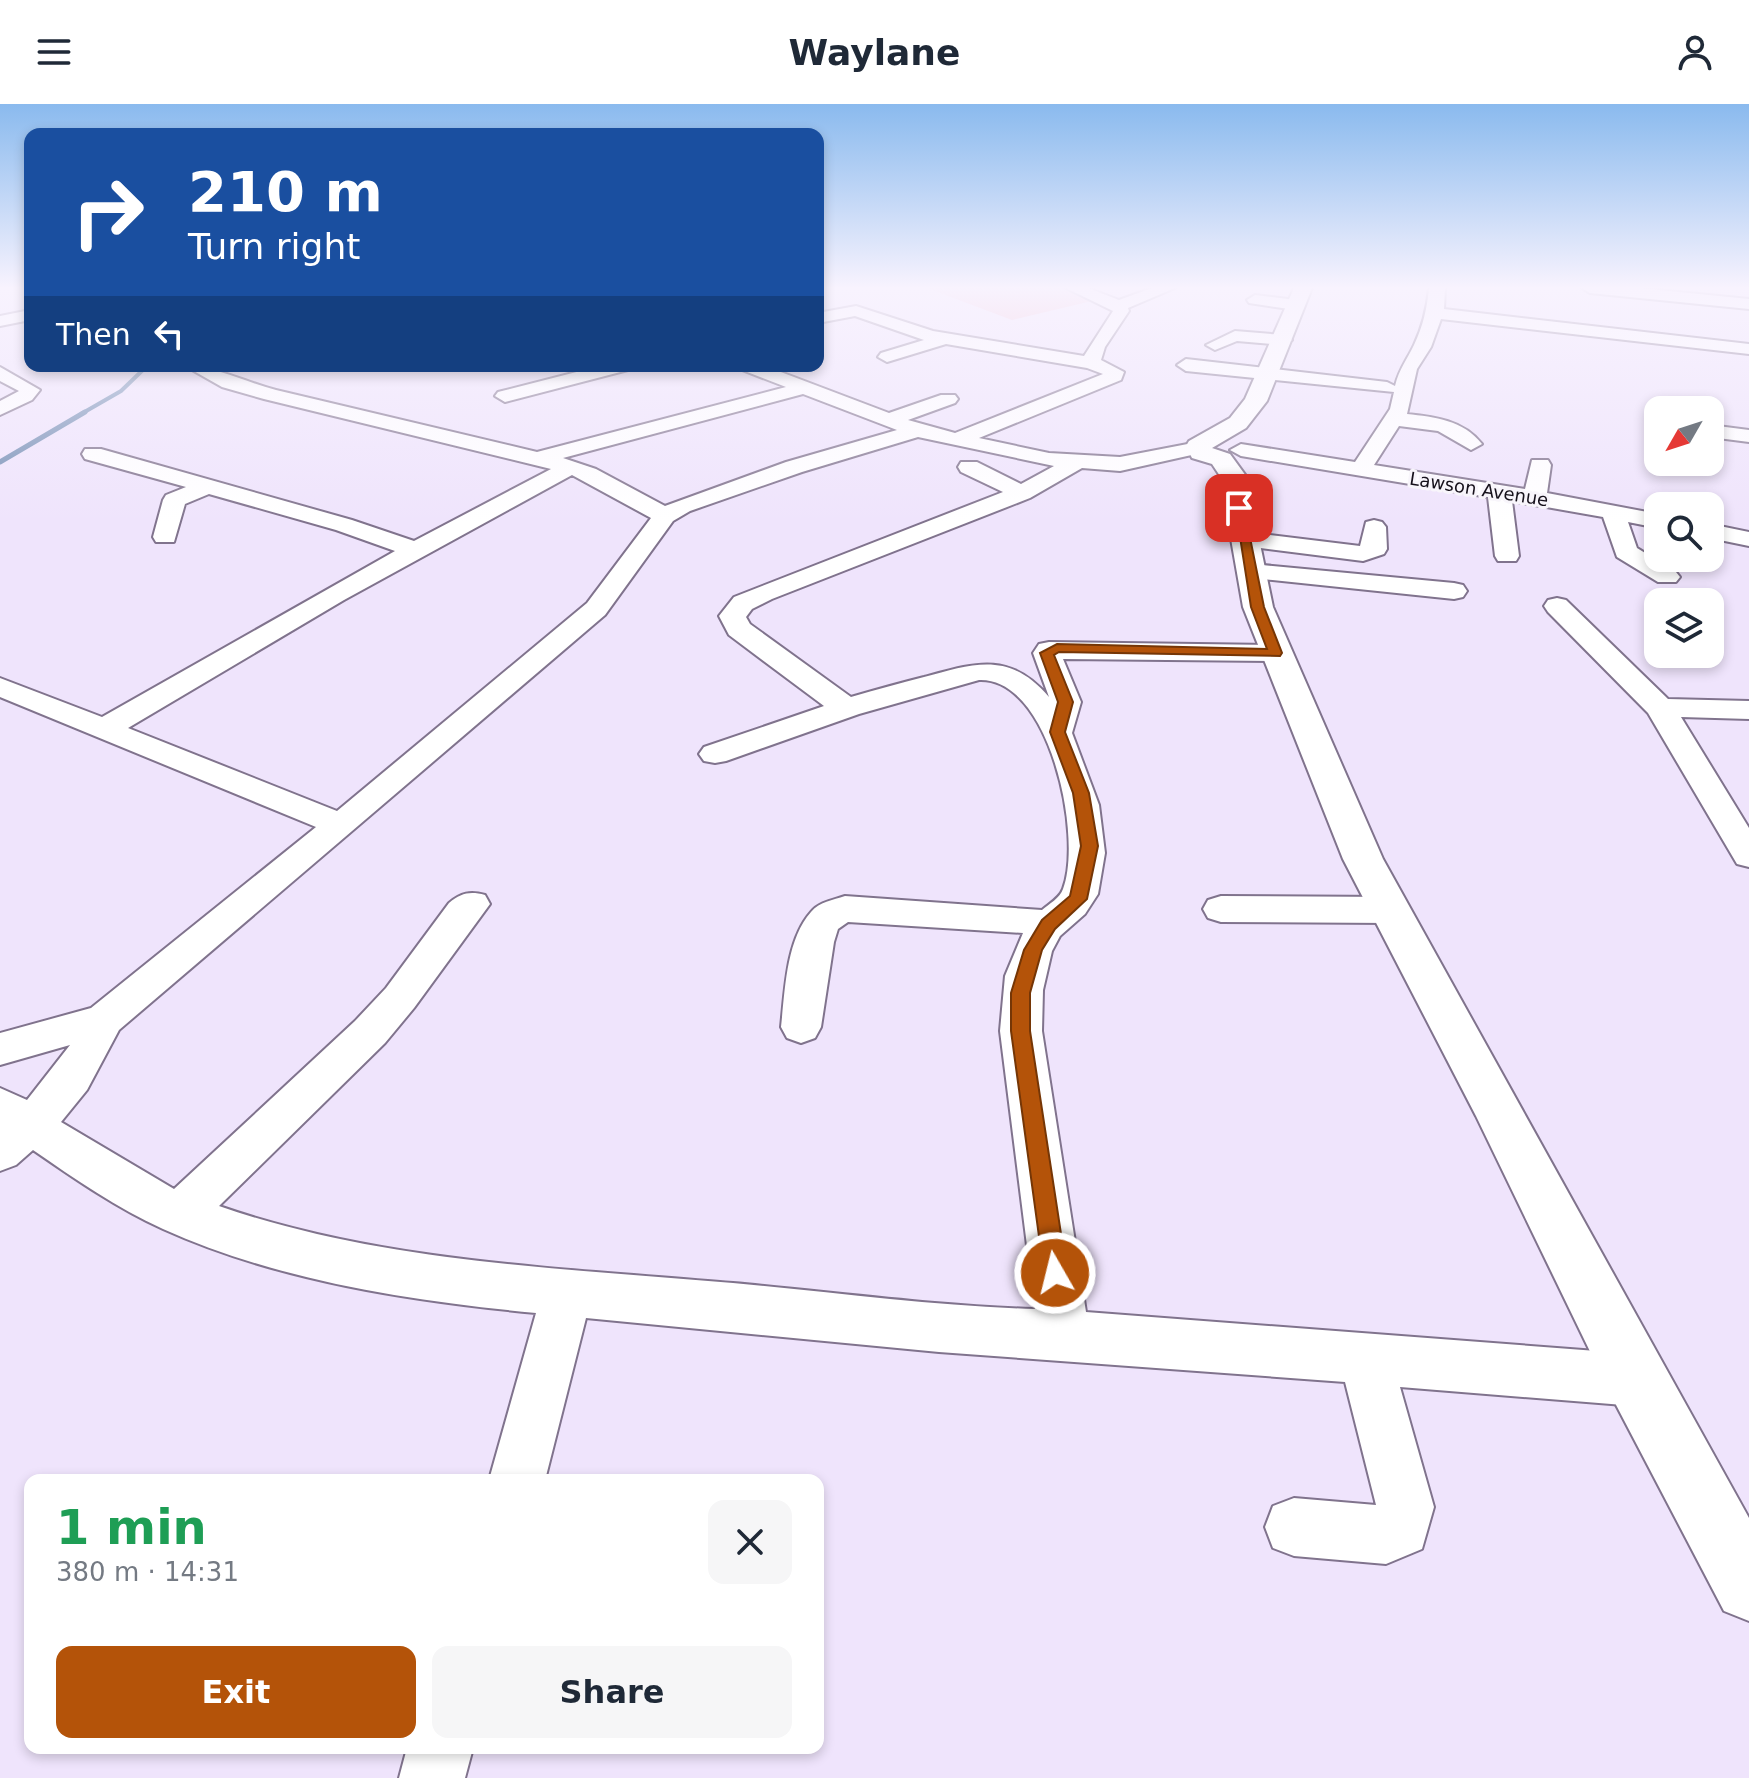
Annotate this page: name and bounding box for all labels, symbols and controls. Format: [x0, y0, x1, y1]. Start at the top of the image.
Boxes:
icon: menu [32, 30, 76, 74]
icon: person [1673, 30, 1717, 74]
text: Waylane [789, 32, 960, 73]
text: 210 m [188, 159, 383, 224]
icon: right [56, 160, 160, 264]
text: Turn right [188, 226, 360, 267]
icon: left [147, 312, 191, 356]
text: Then [56, 317, 131, 352]
north arrow [1644, 396, 1724, 476]
map controls [1644, 396, 1724, 668]
street label: Lawson Avenue [1408, 468, 1550, 510]
pin [1205, 474, 1273, 542]
icon: arrive [1217, 486, 1261, 530]
button: search [1644, 492, 1724, 572]
button: layers [1644, 588, 1724, 668]
position arrow [1013, 1231, 1097, 1315]
text: 1 min [56, 1499, 207, 1555]
button: close [708, 1500, 792, 1584]
text: 380 m · 14:31 [56, 1557, 239, 1587]
button: Exit [56, 1646, 416, 1738]
button: Share [432, 1646, 792, 1738]

